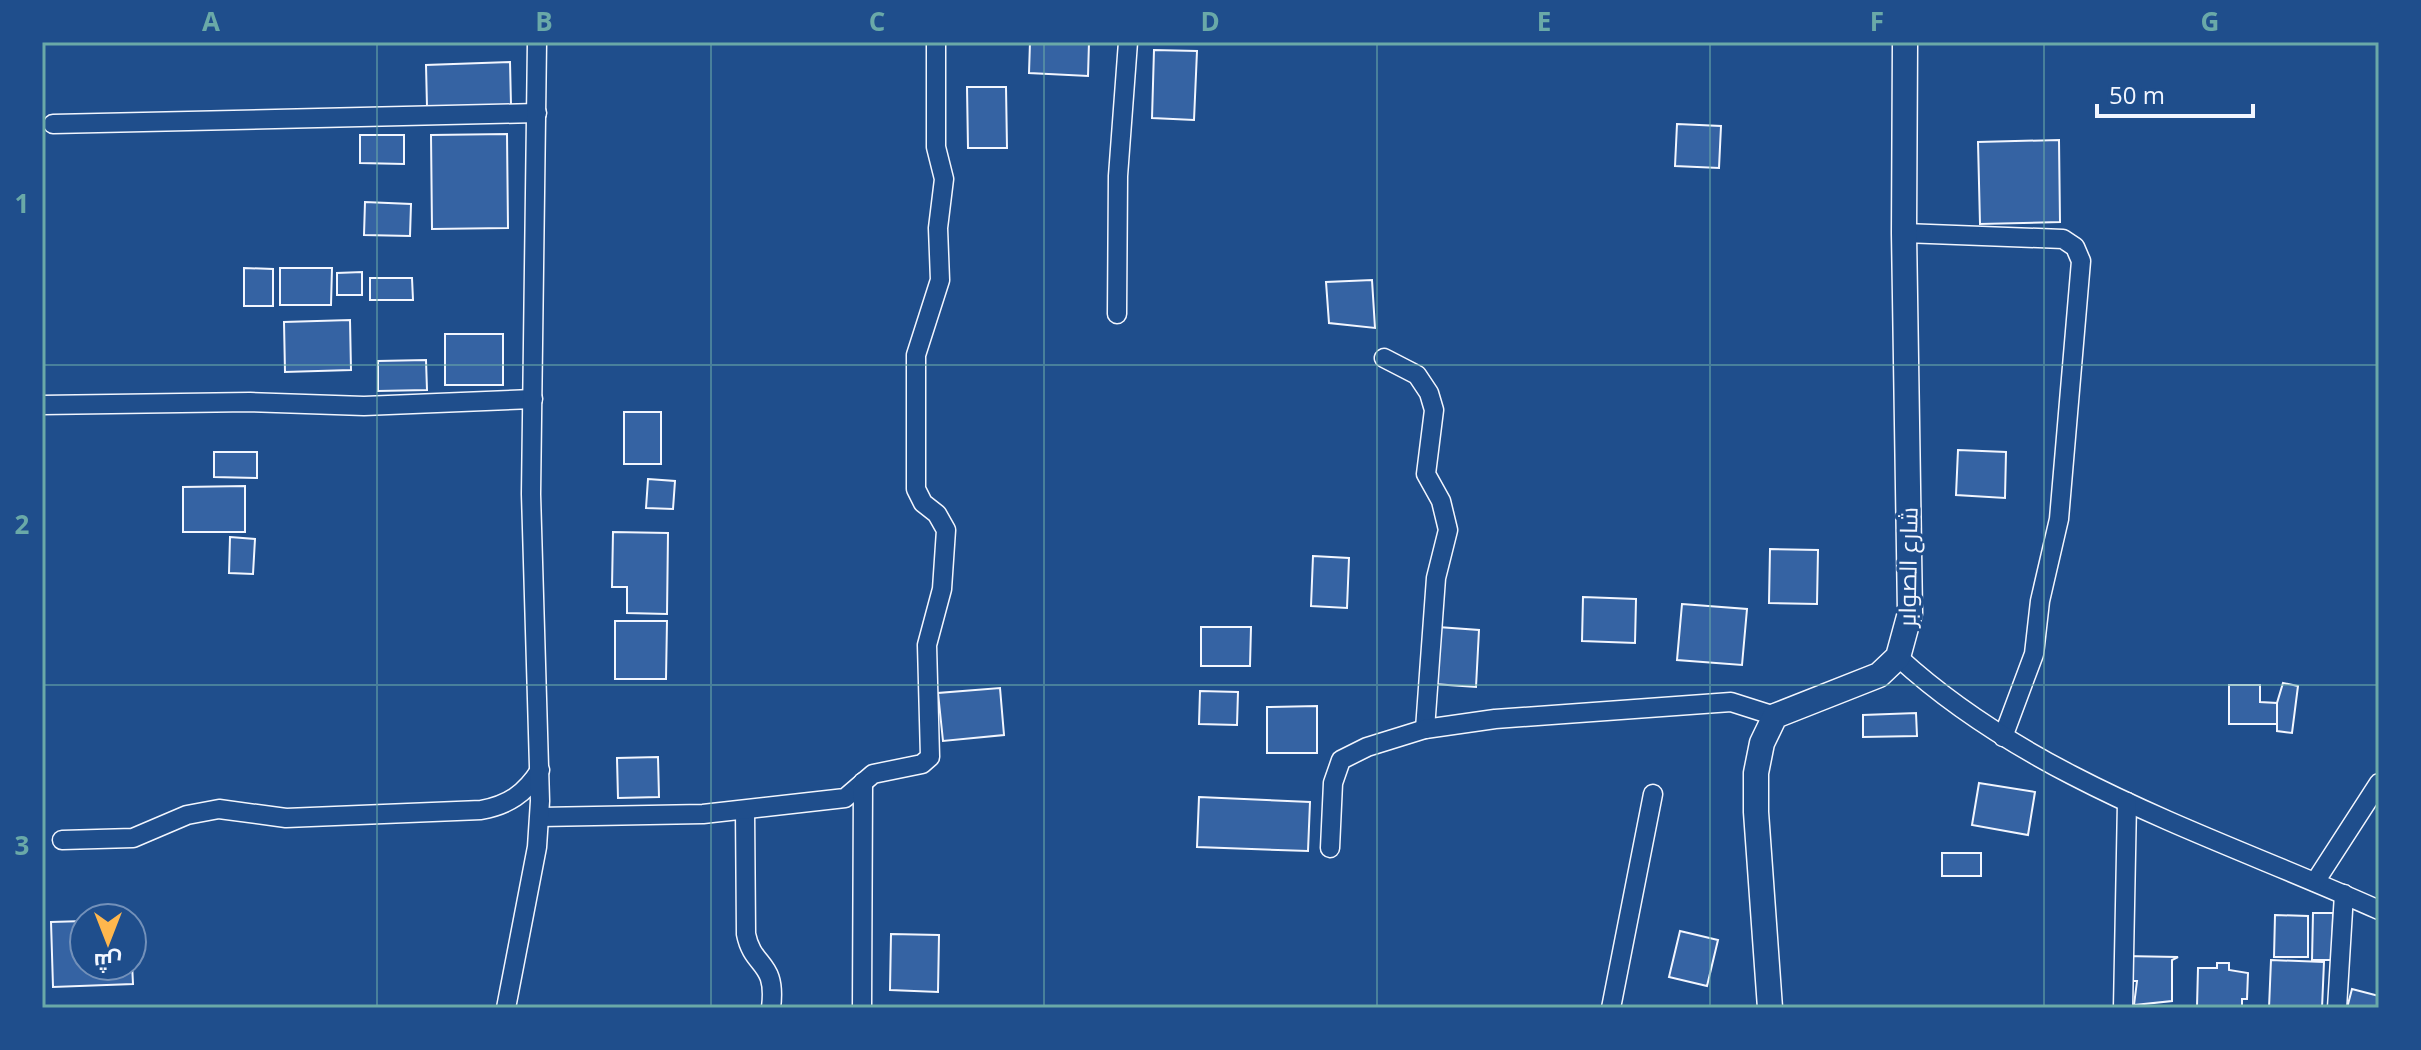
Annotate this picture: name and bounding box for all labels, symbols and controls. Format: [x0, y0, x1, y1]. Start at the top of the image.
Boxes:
text: A [202, 3, 220, 39]
text: B [535, 3, 553, 39]
text: C [869, 3, 885, 39]
text: D [1200, 3, 1220, 39]
text: E [1537, 3, 1551, 39]
text: F [1870, 3, 1884, 39]
text: G [2201, 3, 2219, 39]
scale bar [2097, 68, 2253, 118]
text: 50 m [2109, 78, 2165, 111]
text: 1 [15, 185, 29, 221]
text: 2 [15, 506, 30, 542]
street label: شارع الصوابر [1889, 507, 1926, 629]
text: 3 [15, 827, 29, 863]
north arrow [68, 902, 148, 982]
text: ش [94, 948, 122, 978]

